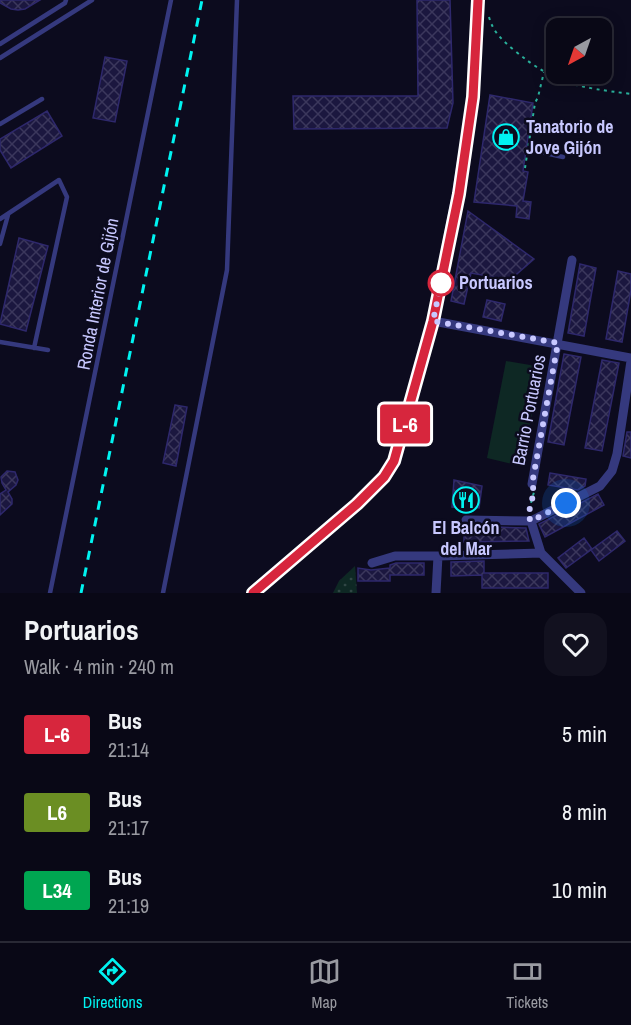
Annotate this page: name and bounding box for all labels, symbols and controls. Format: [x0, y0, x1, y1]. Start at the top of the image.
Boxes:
north arrow [546, 18, 612, 84]
map controls [546, 18, 612, 84]
place label: Tanatorio de Jove Gijón [526, 114, 614, 160]
shop icon: Tanatorio de Jove Gijón [491, 122, 521, 152]
street label: Ronda Interior de Gijón [71, 216, 124, 372]
marker: Portuarios [428, 270, 454, 296]
place label: Portuarios [459, 270, 533, 295]
street label: Barrio Portuarios [506, 352, 552, 467]
line badge: L-6 [370, 404, 440, 444]
text: L-6 [392, 410, 418, 439]
restaurant icon: El Balcón del Mar [451, 485, 481, 515]
your location [551, 488, 581, 518]
place label: El Balcón del Mar [432, 515, 500, 561]
text: Portuarios [24, 611, 139, 649]
button: heart [544, 613, 607, 676]
text: Walk · 4 min · 240 m [24, 653, 174, 680]
text: Bus [108, 706, 142, 736]
text: 5 min [562, 719, 607, 749]
text: L-6 [44, 720, 70, 749]
text: 21:14 [108, 736, 149, 763]
text: Bus [108, 784, 142, 814]
text: 8 min [562, 797, 607, 827]
text: L6 [47, 798, 67, 827]
text: 21:17 [108, 814, 149, 841]
text: Bus [108, 862, 142, 892]
text: 10 min [552, 875, 607, 905]
text: L34 [42, 876, 72, 905]
text: 21:19 [108, 892, 149, 919]
tab: Directions [83, 955, 142, 1013]
tab: Map [308, 955, 341, 1013]
tab: Tickets [506, 955, 548, 1013]

